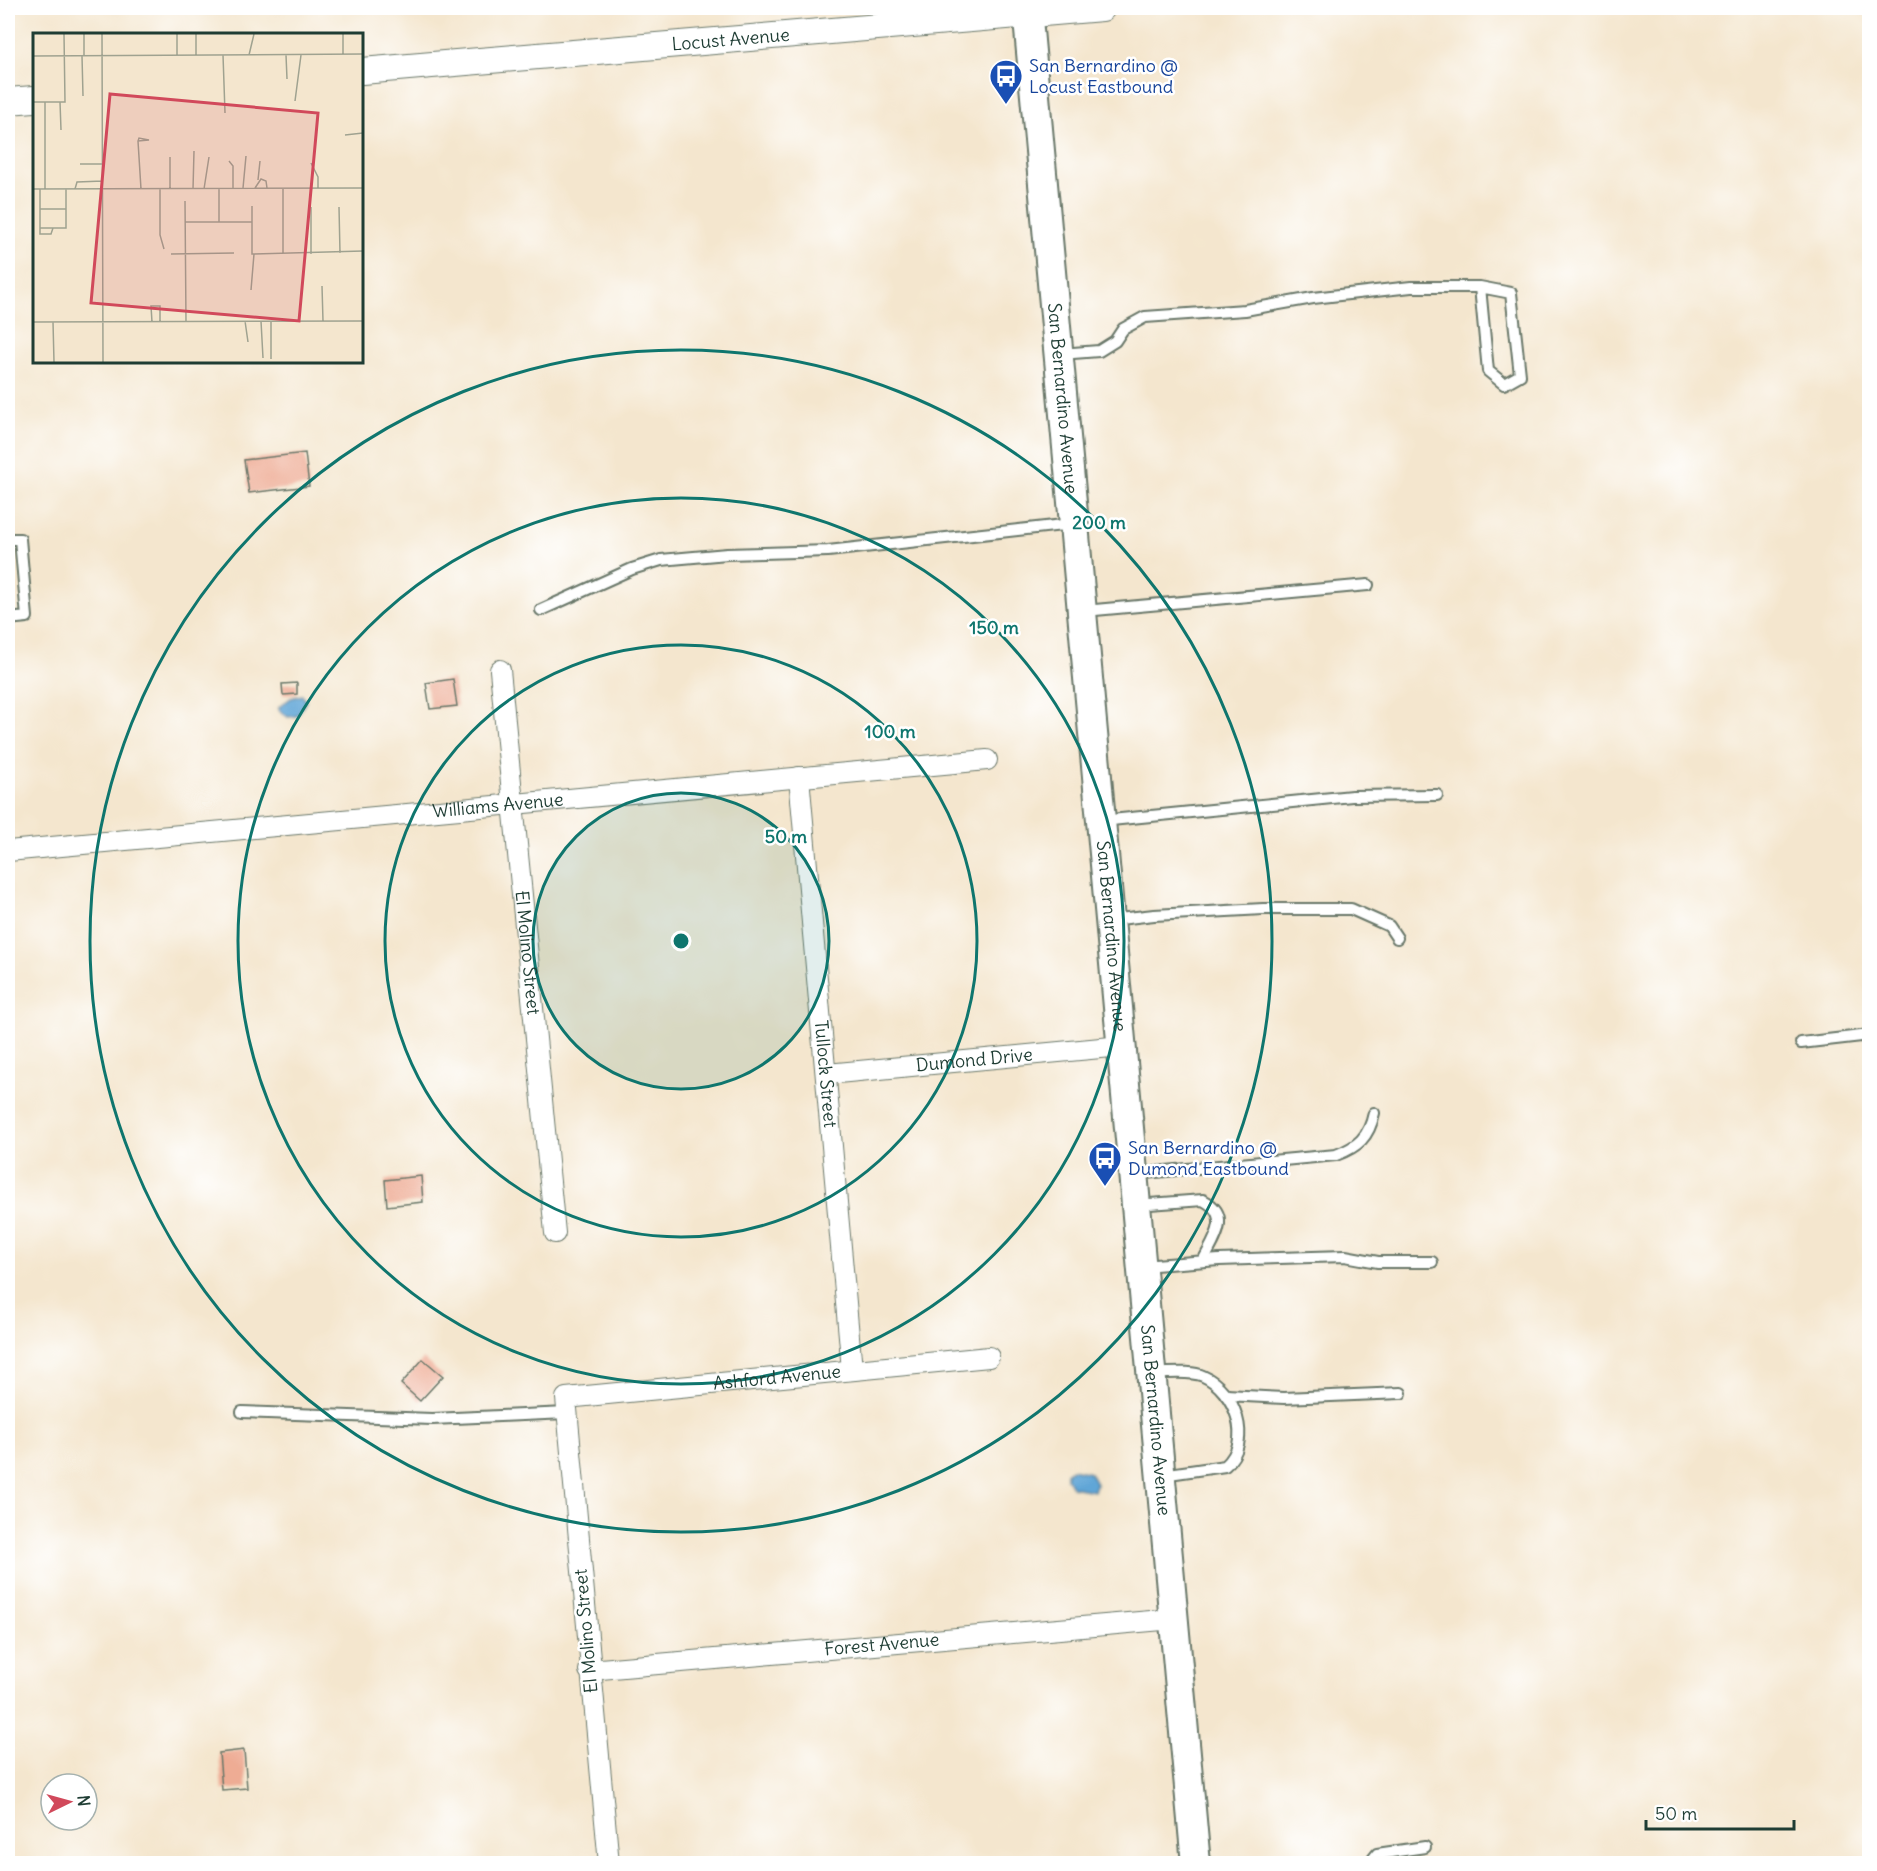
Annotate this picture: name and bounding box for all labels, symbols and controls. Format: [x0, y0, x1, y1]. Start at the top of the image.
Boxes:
street label: Locust Avenue [671, 23, 791, 56]
inset map [33, 33, 363, 363]
place label: San Bernardino @ Locust Eastbound [1029, 54, 1178, 98]
bus stop icon: San Bernardino @ Locust Eastbound [988, 58, 1024, 105]
street label: San Bernardino Avenue [1043, 302, 1083, 495]
text: 200 m [1072, 511, 1126, 534]
text: 150 m [969, 616, 1019, 639]
text: 100 m [865, 720, 916, 743]
street label: Williams Avenue [431, 787, 564, 823]
text: 50 m [765, 825, 807, 848]
street label: San Bernardino Avenue [1092, 840, 1132, 1033]
street label: El Molino Street [511, 890, 546, 1016]
centre of rings [671, 931, 691, 951]
street label: Tullock Street [810, 1019, 842, 1128]
street label: Dumond Drive [915, 1043, 1034, 1077]
place label: San Bernardino @ Dumond Eastbound [1128, 1136, 1289, 1180]
bus stop icon: San Bernardino @ Dumond Eastbound [1087, 1140, 1123, 1187]
street label: San Bernardino Avenue [1136, 1324, 1176, 1517]
street label: Ashford Avenue [712, 1359, 842, 1395]
street label: El Molino Street [569, 1568, 602, 1694]
street label: Forest Avenue [824, 1628, 940, 1660]
north arrow [39, 1772, 99, 1832]
scale bar [1646, 1793, 1794, 1831]
text: N [73, 1794, 94, 1807]
text: 50 m [1655, 1802, 1697, 1825]

